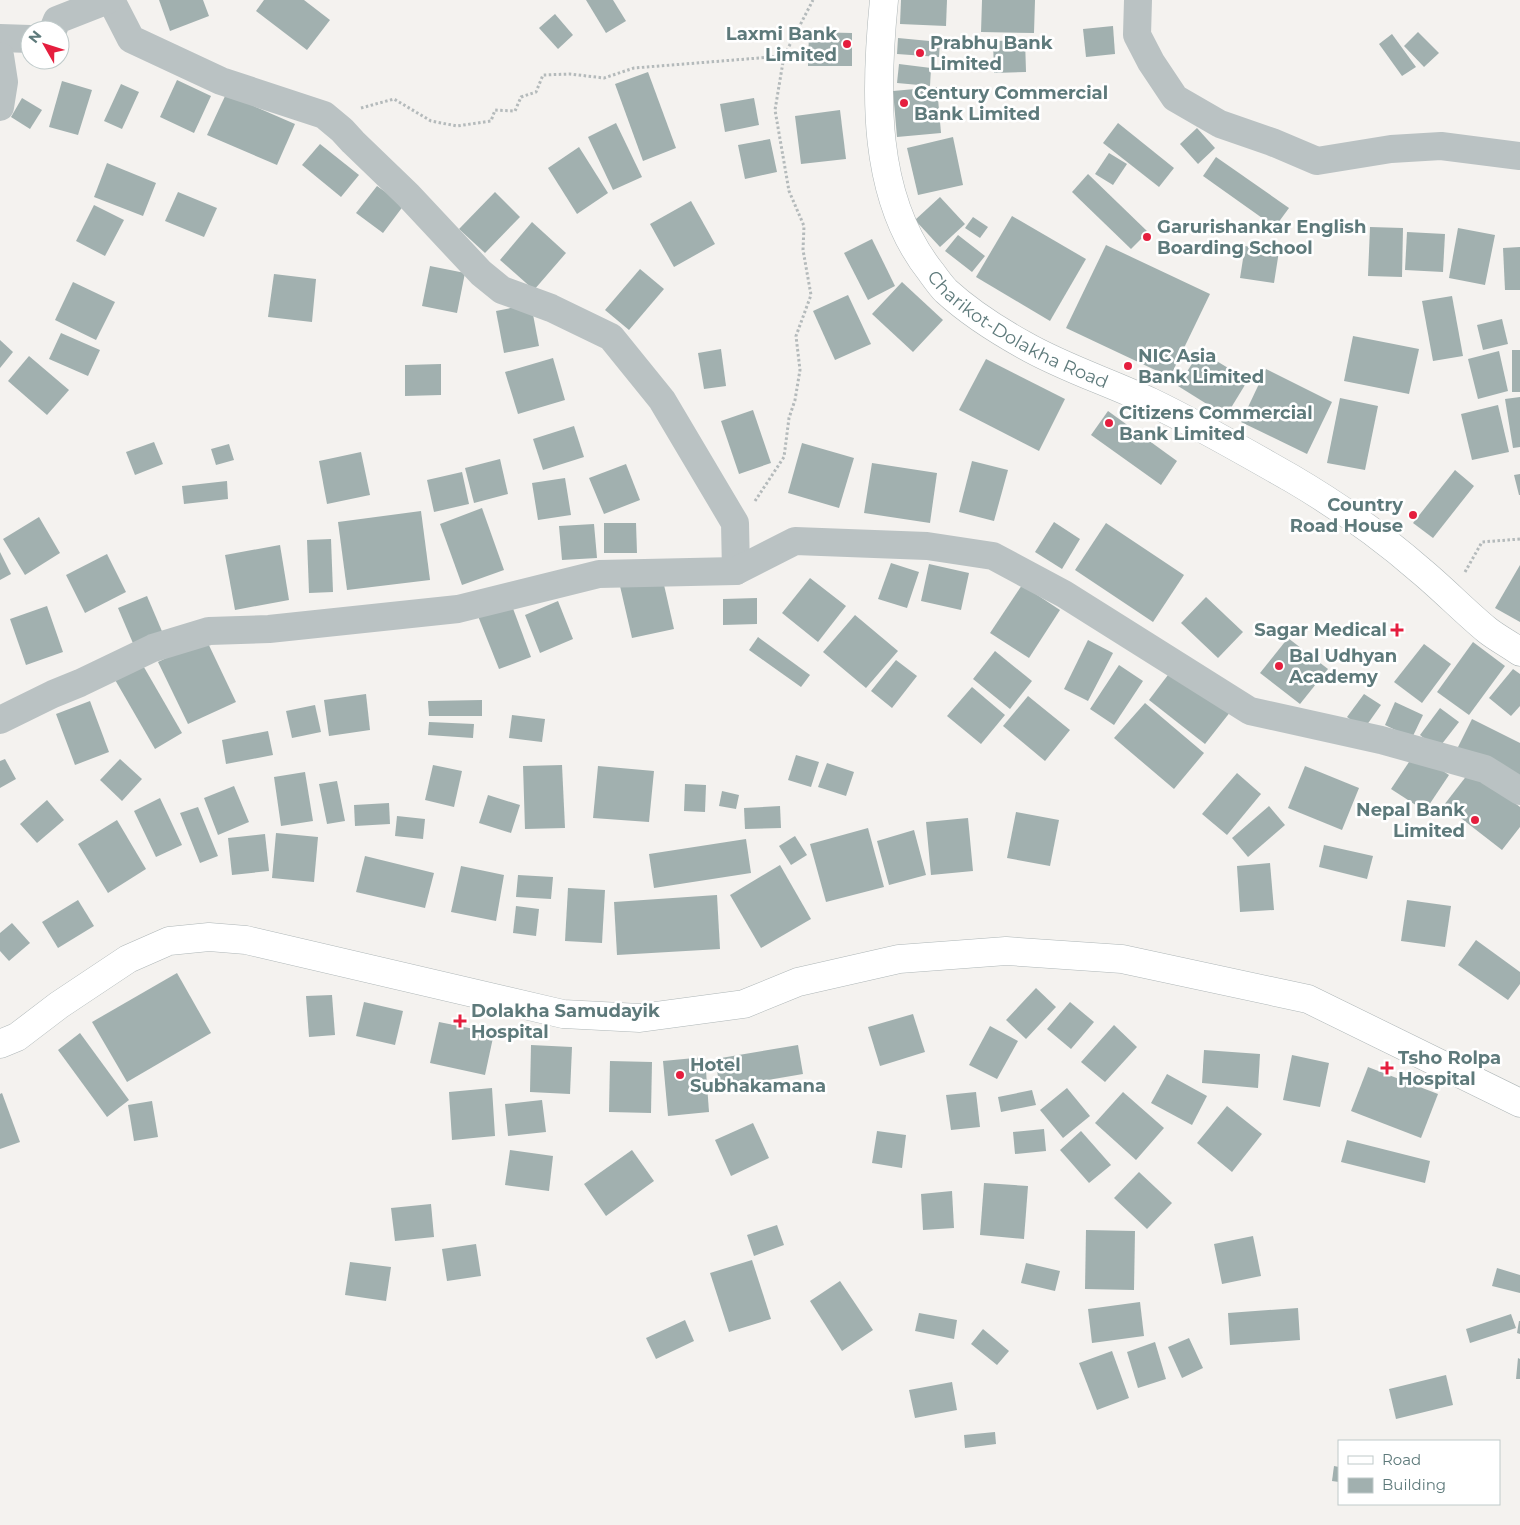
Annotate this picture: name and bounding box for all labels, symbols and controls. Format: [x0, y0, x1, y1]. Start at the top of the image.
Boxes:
north arrow [20, 20, 70, 70]
place label: Laxmi Bank Limited [726, 23, 837, 66]
text: N [24, 27, 45, 47]
place label: Prabhu Bank Limited [930, 32, 1053, 75]
marker: Laxmi Bank Limited [841, 38, 853, 50]
marker: Prabhu Bank Limited [914, 47, 926, 59]
place label: Century Commercial Bank Limited [914, 82, 1108, 125]
marker: Century Commercial Bank Limited [898, 97, 910, 109]
place label: Garurishankar English Boarding School [1157, 216, 1366, 259]
marker: Garurishankar English Boarding School [1141, 231, 1153, 243]
street label: Charikot-Dolakha Road [923, 266, 1111, 393]
place label: NIC Asia Bank Limited [1138, 345, 1264, 388]
marker: NIC Asia Bank Limited [1122, 360, 1134, 372]
place label: Citizens Commercial Bank Limited [1119, 402, 1313, 445]
marker: Citizens Commercial Bank Limited [1103, 417, 1115, 429]
place label: Country Road House [1290, 494, 1403, 537]
marker: Country Road House [1407, 509, 1419, 521]
place label: Sagar Medical [1254, 619, 1387, 641]
marker: Sagar Medical [1391, 624, 1403, 636]
place label: Bal Udhyan Academy [1288, 645, 1397, 688]
marker: Bal Udhyan Academy [1273, 660, 1285, 672]
place label: Nepal Bank Limited [1356, 799, 1465, 842]
marker: Nepal Bank Limited [1469, 814, 1481, 826]
place label: Dolakha Samudayik Hospital [471, 1000, 660, 1043]
marker: Dolakha Samudayik Hospital [453, 1014, 467, 1028]
place label: Tsho Rolpa Hospital [1398, 1047, 1501, 1090]
place label: Hotel Subhakamana [690, 1054, 826, 1097]
marker: Tsho Rolpa Hospital [1380, 1061, 1394, 1075]
marker: Hotel Subhakamana [674, 1069, 686, 1081]
legend [1338, 1440, 1500, 1505]
text: Road [1382, 1450, 1421, 1469]
text: Building [1382, 1475, 1446, 1494]

